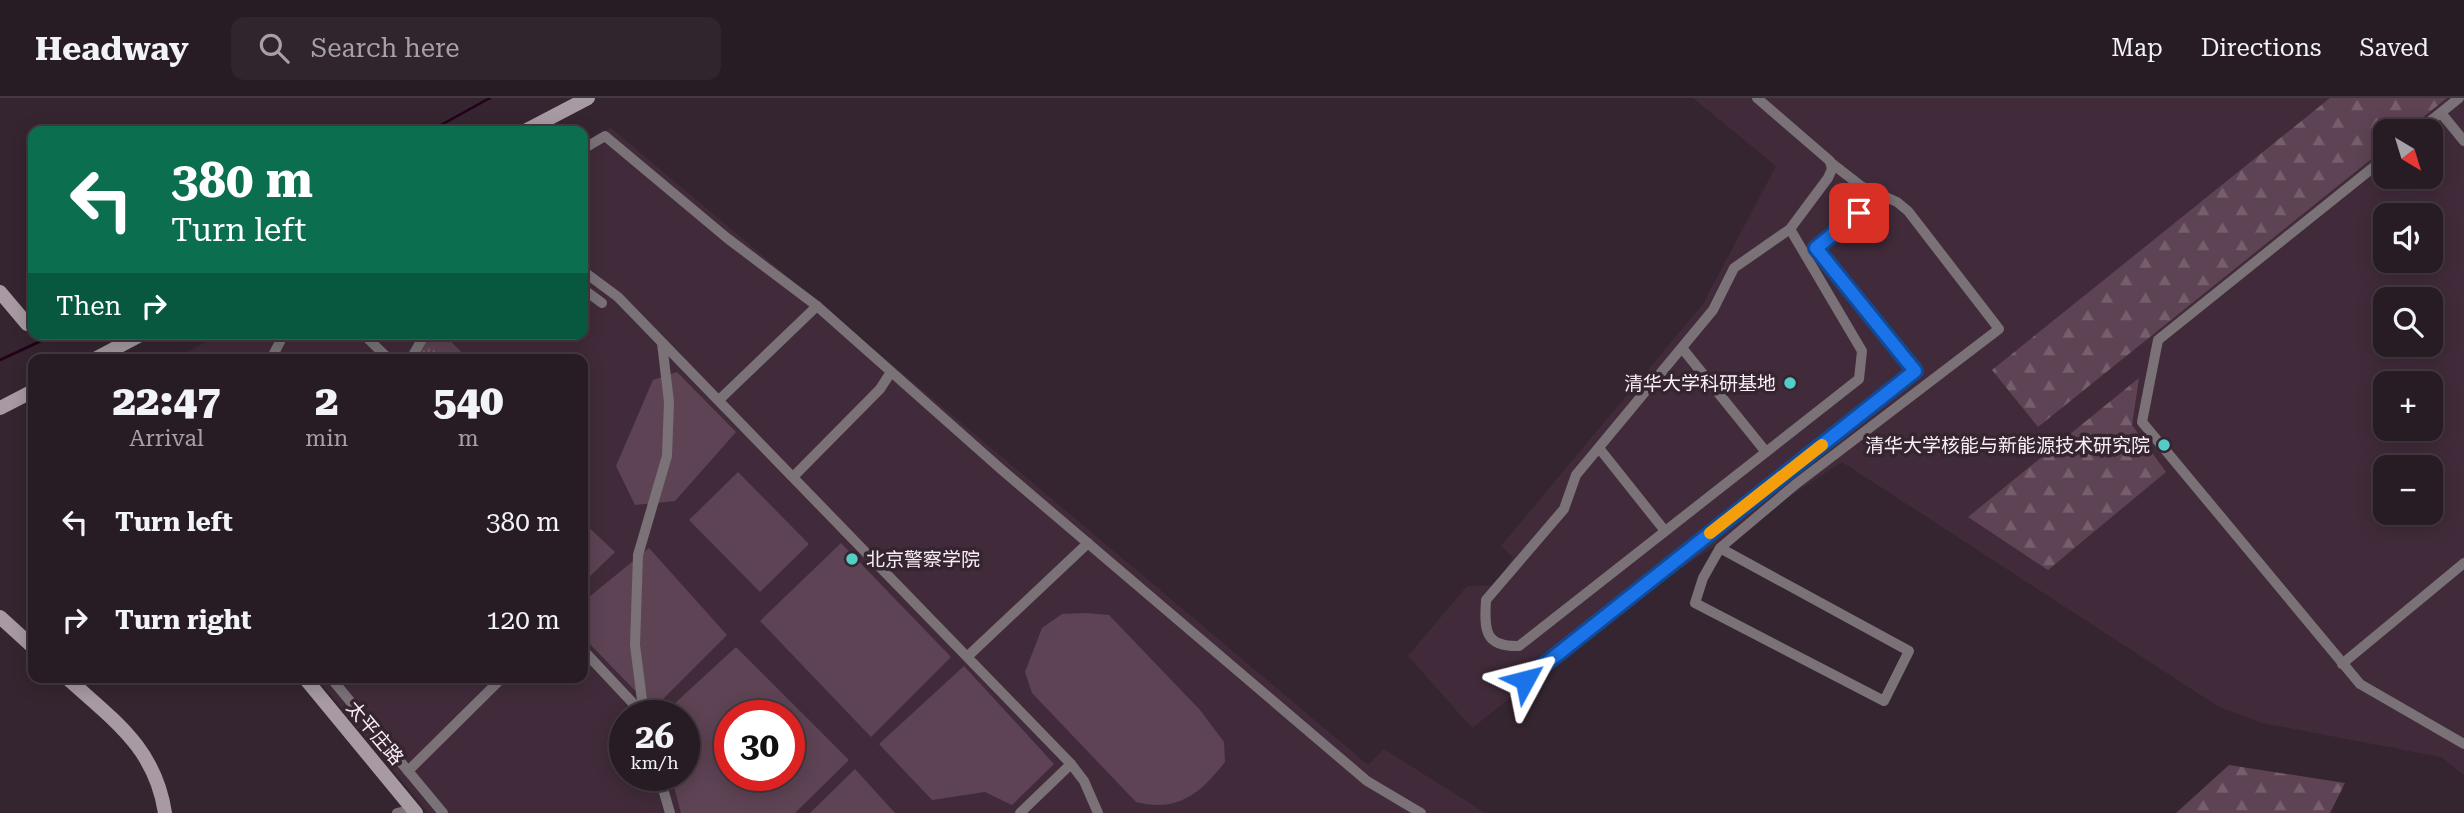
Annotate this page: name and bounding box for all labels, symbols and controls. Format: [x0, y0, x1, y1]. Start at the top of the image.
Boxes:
search box [231, 17, 721, 80]
text: Headway [35, 29, 189, 68]
icon: search [255, 29, 293, 67]
text: Search here [311, 33, 460, 63]
text: Map [2111, 34, 2163, 62]
text: Directions [2201, 34, 2321, 62]
text: Saved [2359, 34, 2429, 62]
north arrow [2373, 119, 2443, 189]
map controls [2373, 119, 2443, 525]
text: 380 m [171, 152, 313, 209]
icon: left [56, 154, 147, 245]
pin [1829, 183, 1889, 243]
icon: arrive [1840, 194, 1878, 232]
button: sound [2373, 203, 2443, 273]
text: Turn left [171, 211, 306, 249]
icon: right [135, 287, 173, 325]
button: search [2373, 287, 2443, 357]
text: Then [56, 291, 121, 321]
button: + [2373, 371, 2443, 441]
place label: 清华大学科研基地 [1624, 372, 1776, 395]
marker: 清华大学科研基地 [1782, 375, 1798, 391]
text: 22:47 [113, 376, 221, 425]
text: 2 [315, 376, 339, 425]
text: 540 [433, 376, 503, 425]
text: Arrival [129, 425, 204, 452]
text: min [305, 425, 348, 452]
text: m [458, 425, 479, 452]
place label: 清华大学核能与新能源技术研究院 [1865, 434, 2150, 457]
marker: 清华大学核能与新能源技术研究院 [2156, 437, 2172, 453]
button: − [2373, 455, 2443, 525]
icon: left [56, 503, 94, 541]
text: Turn left [115, 507, 233, 537]
text: 380 m [486, 507, 560, 537]
place label: 北京警察学院 [866, 548, 980, 571]
marker: 北京警察学院 [844, 551, 860, 567]
icon: right [56, 601, 94, 639]
text: Turn right [115, 605, 251, 635]
text: 120 m [486, 605, 560, 635]
position arrow [1488, 643, 1562, 717]
street label: 太平庄路 [342, 696, 408, 770]
speed limit sign: 30 [714, 700, 805, 791]
text: 26 [635, 716, 674, 757]
text: km/h [630, 752, 679, 773]

